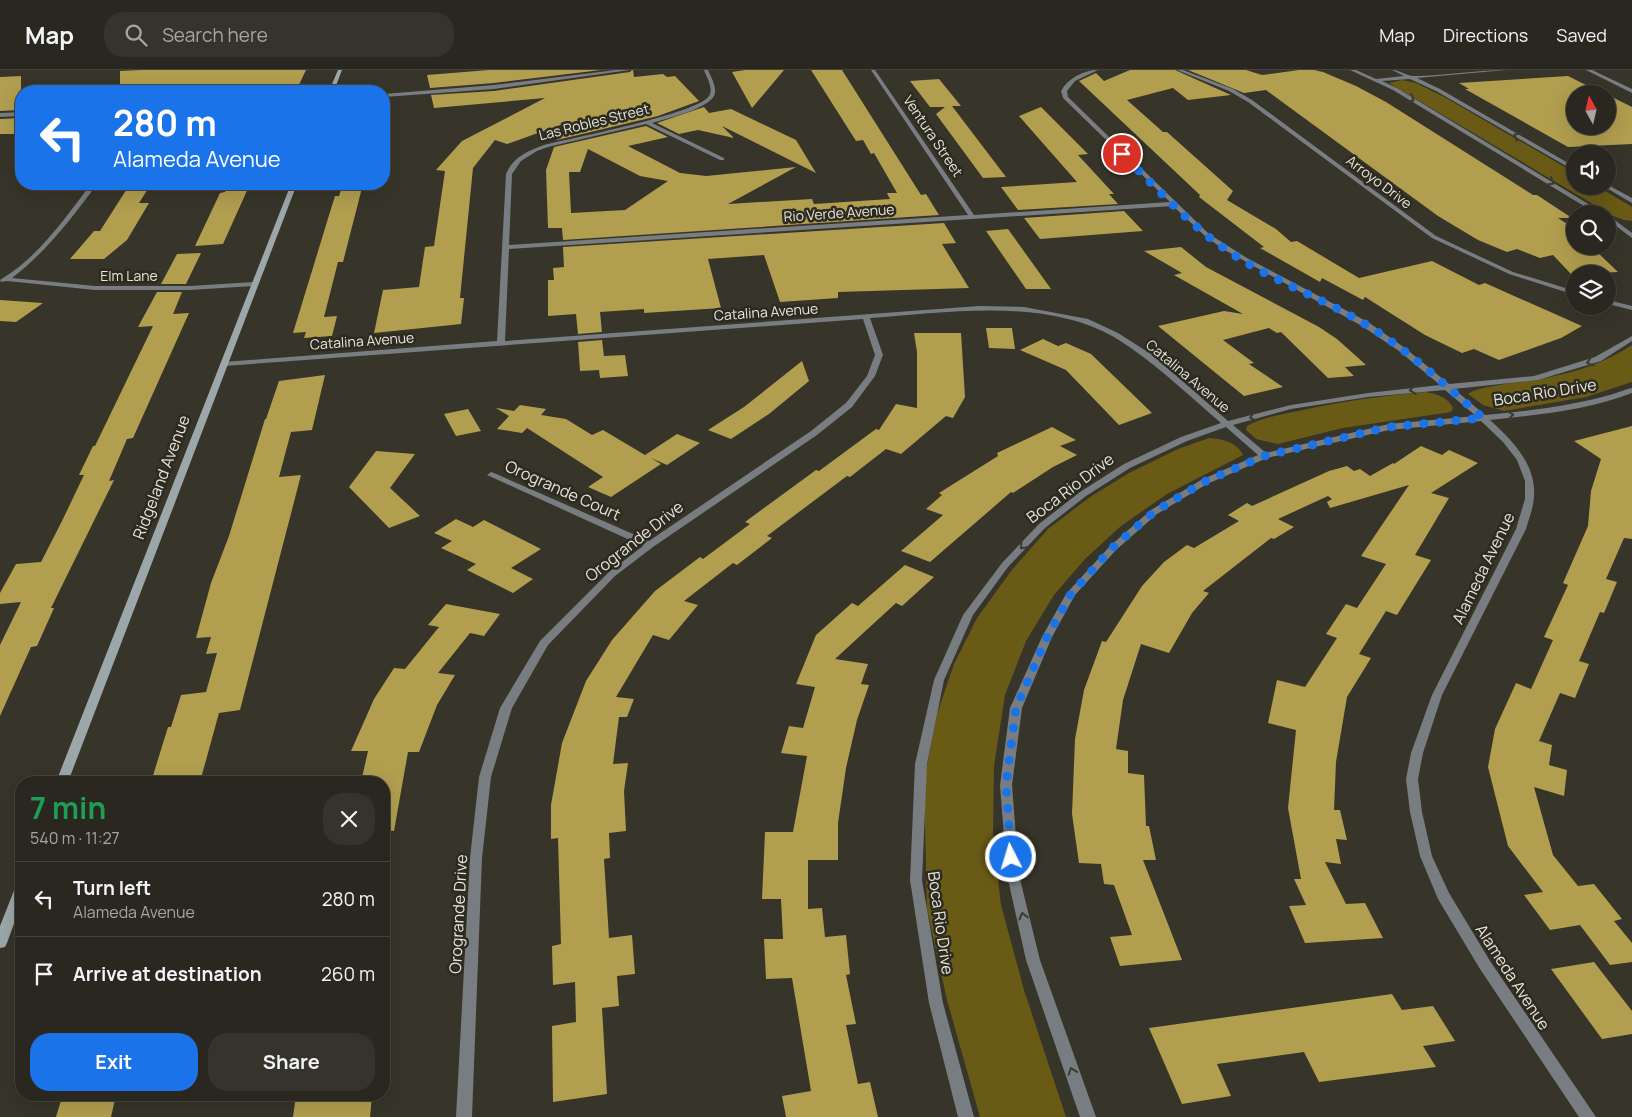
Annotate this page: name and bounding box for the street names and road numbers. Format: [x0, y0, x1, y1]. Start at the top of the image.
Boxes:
street label: Ventura Street [899, 91, 968, 180]
street label: Las Robles Street [537, 99, 651, 144]
street label: Arroyo Drive [1343, 151, 1416, 213]
street label: Rio Verde Avenue [783, 199, 895, 226]
street label: Elm Lane [100, 266, 158, 285]
street label: Catalina Avenue [713, 298, 819, 325]
street label: Catalina Avenue [309, 327, 415, 354]
street label: Catalina Avenue [1142, 335, 1234, 416]
street label: Boca Rio Drive [1492, 373, 1598, 411]
street label: Ridgeland Avenue [127, 412, 195, 542]
street label: Boca Rio Drive [1022, 448, 1118, 528]
street label: Orogrande Court [502, 455, 624, 525]
street label: Orogrande Drive [580, 496, 688, 586]
street label: Alameda Avenue [1446, 508, 1520, 628]
street label: Orogrande Drive [444, 854, 472, 974]
street label: Boca Rio Drive [923, 870, 959, 976]
street label: Alameda Avenue [1471, 920, 1555, 1034]

